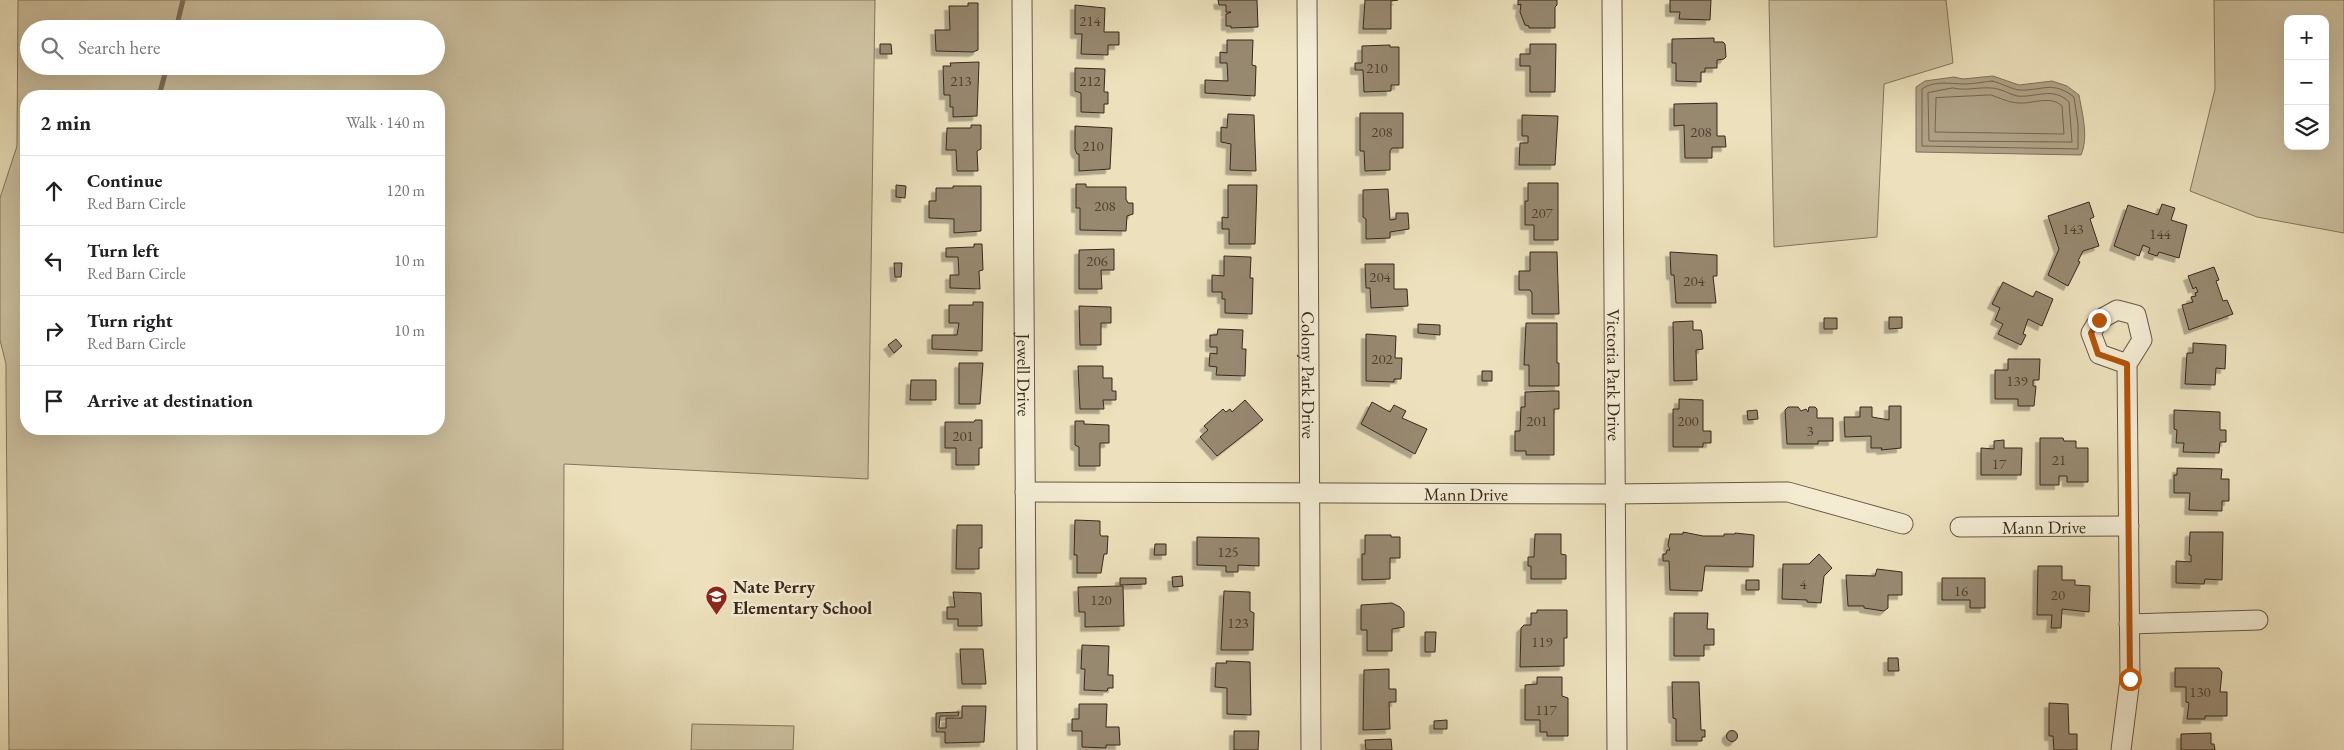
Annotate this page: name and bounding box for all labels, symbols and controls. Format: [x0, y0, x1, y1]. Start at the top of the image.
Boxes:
house number: 214 [1079, 11, 1102, 30]
map controls [2284, 15, 2329, 150]
button: + [2284, 15, 2329, 60]
search box [20, 20, 445, 75]
icon: search [38, 34, 66, 62]
text: Search here [78, 35, 160, 60]
house number: 210 [1366, 58, 1388, 77]
button: − [2284, 60, 2329, 105]
house number: 213 [950, 71, 972, 90]
house number: 212 [1079, 71, 1102, 90]
button: layers [2284, 105, 2329, 150]
text: 2 min [40, 109, 91, 136]
text: Walk · 140 m [346, 112, 425, 133]
house number: 208 [1371, 122, 1393, 141]
house number: 208 [1690, 122, 1712, 141]
house number: 210 [1082, 136, 1104, 155]
text: Continue [87, 168, 162, 193]
icon: ahead [40, 177, 68, 205]
text: 120 m [386, 180, 425, 201]
text: Red Barn Circle [87, 193, 186, 214]
house number: 208 [1094, 196, 1116, 215]
house number: 207 [1531, 203, 1554, 222]
house number: 143 [2062, 219, 2084, 238]
house number: 144 [2149, 224, 2172, 243]
text: Turn left [87, 238, 159, 263]
icon: left [40, 247, 68, 275]
text: 10 m [394, 250, 425, 271]
house number: 206 [1086, 251, 1108, 270]
text: Red Barn Circle [87, 263, 186, 284]
house number: 204 [1369, 267, 1392, 286]
house number: 204 [1683, 271, 1706, 290]
text: Turn right [87, 308, 173, 333]
street label: Victoria Park Drive [1603, 309, 1626, 441]
route end [2088, 309, 2111, 332]
street label: Colony Park Drive [1297, 311, 1321, 439]
icon: right [40, 317, 68, 345]
text: 10 m [394, 320, 425, 341]
street label: Jewell Drive [1013, 332, 1036, 416]
text: Red Barn Circle [87, 333, 186, 354]
house number: 202 [1371, 349, 1394, 368]
house number: 139 [2006, 371, 2028, 390]
icon: arrive [40, 387, 68, 415]
text: Arrive at destination [87, 388, 253, 413]
house number: 201 [1526, 411, 1548, 430]
house number: 200 [1677, 411, 1699, 430]
house number: 3 [1806, 421, 1814, 440]
house number: 201 [952, 426, 974, 445]
house number: 21 [2052, 450, 2066, 469]
house number: 17 [1992, 454, 2007, 473]
street label: Mann Drive [1424, 482, 1508, 505]
street label: Mann Drive [2002, 515, 2086, 538]
house number: 125 [1217, 542, 1239, 561]
house number: 4 [1799, 574, 1807, 593]
place label: Nate Perry Elementary School [733, 575, 872, 619]
house number: 16 [1954, 581, 1968, 600]
school or university icon: Nate Perry Elementary School [705, 584, 729, 615]
house number: 20 [2051, 585, 2065, 604]
house number: 120 [1090, 590, 1112, 609]
house number: 123 [1227, 613, 1249, 632]
house number: 119 [1531, 632, 1553, 651]
route start [2119, 668, 2142, 691]
house number: 130 [2189, 682, 2211, 701]
house number: 117 [1535, 700, 1558, 719]

